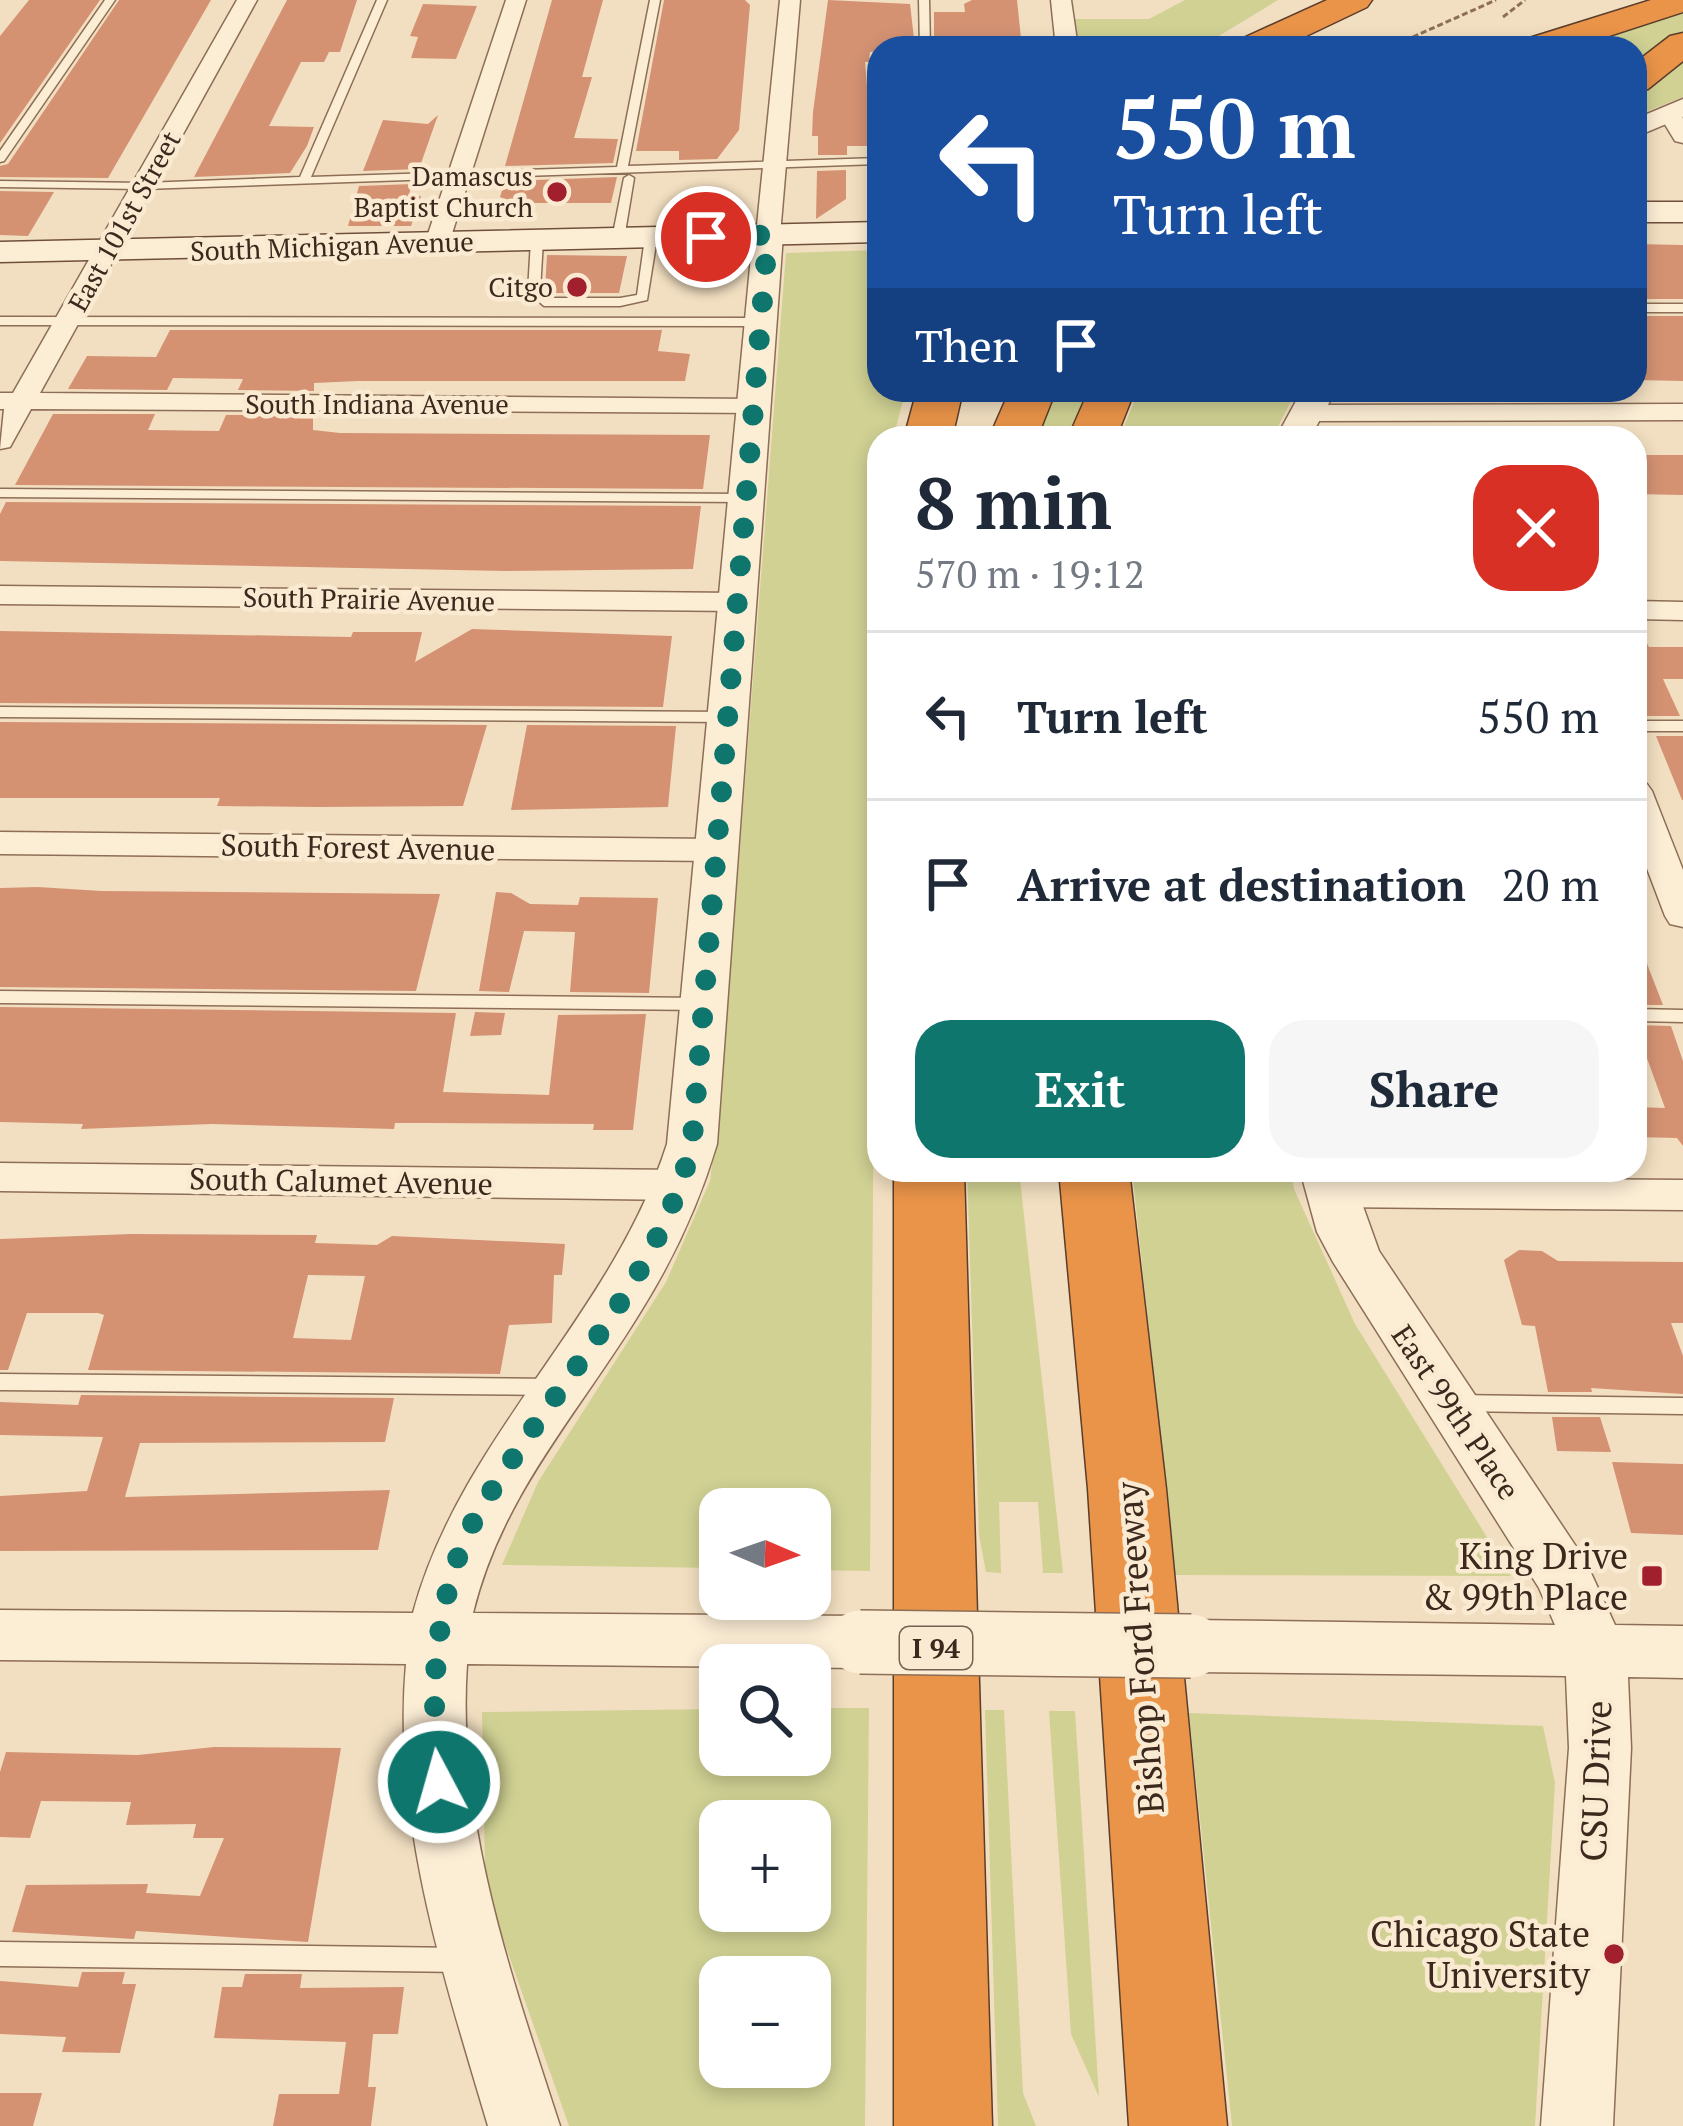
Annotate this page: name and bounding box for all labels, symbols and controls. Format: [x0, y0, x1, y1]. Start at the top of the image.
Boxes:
text: 550 m [1113, 71, 1356, 182]
icon: left [915, 84, 1071, 240]
street label: East 101st Street [60, 124, 188, 318]
place label: Damascus Baptist Church [354, 158, 533, 225]
text: Turn left [1113, 178, 1323, 249]
marker: Damascus Baptist Church [544, 179, 570, 205]
pin [655, 186, 757, 288]
icon: arrive [673, 204, 739, 270]
street label: South Michigan Avenue [190, 223, 474, 269]
place label: Citgo [488, 269, 553, 305]
marker: Citgo [564, 274, 590, 300]
icon: arrive [1043, 312, 1109, 378]
text: Then [915, 315, 1019, 375]
street label: South Indiana Avenue [245, 386, 509, 422]
text: 8 min [915, 454, 1112, 550]
button: close [1473, 465, 1599, 591]
text: 570 m · 19:12 [915, 547, 1145, 599]
street label: South Prairie Avenue [243, 579, 495, 619]
icon: left [915, 683, 981, 749]
text: Turn left [1017, 686, 1208, 746]
text: 550 m [1477, 686, 1599, 746]
street label: South Forest Avenue [220, 825, 496, 869]
icon: arrive [915, 851, 981, 917]
text: Arrive at destination [1017, 854, 1466, 914]
text: 20 m [1502, 854, 1599, 914]
button: Exit [915, 1020, 1245, 1158]
button: Share [1269, 1020, 1599, 1158]
street label: South Calumet Avenue [189, 1158, 493, 1204]
street label: East 99th Place [1383, 1317, 1529, 1507]
street label: Bishop Ford Freeway [1104, 1479, 1174, 1816]
north arrow [699, 1488, 831, 1620]
map controls [699, 1488, 831, 2088]
place label: King Drive & 99th Place [1422, 1532, 1628, 1620]
marker: King Drive & 99th Place [1639, 1563, 1665, 1589]
road number: I 94 [900, 1627, 972, 1669]
button: search [699, 1644, 831, 1776]
street label: CSU Drive [1569, 1700, 1621, 1862]
position arrow [376, 1719, 502, 1845]
button: + [699, 1800, 831, 1932]
place label: Chicago State University [1370, 1910, 1591, 1998]
marker: Chicago State University [1601, 1941, 1627, 1967]
button: − [699, 1956, 831, 2088]

